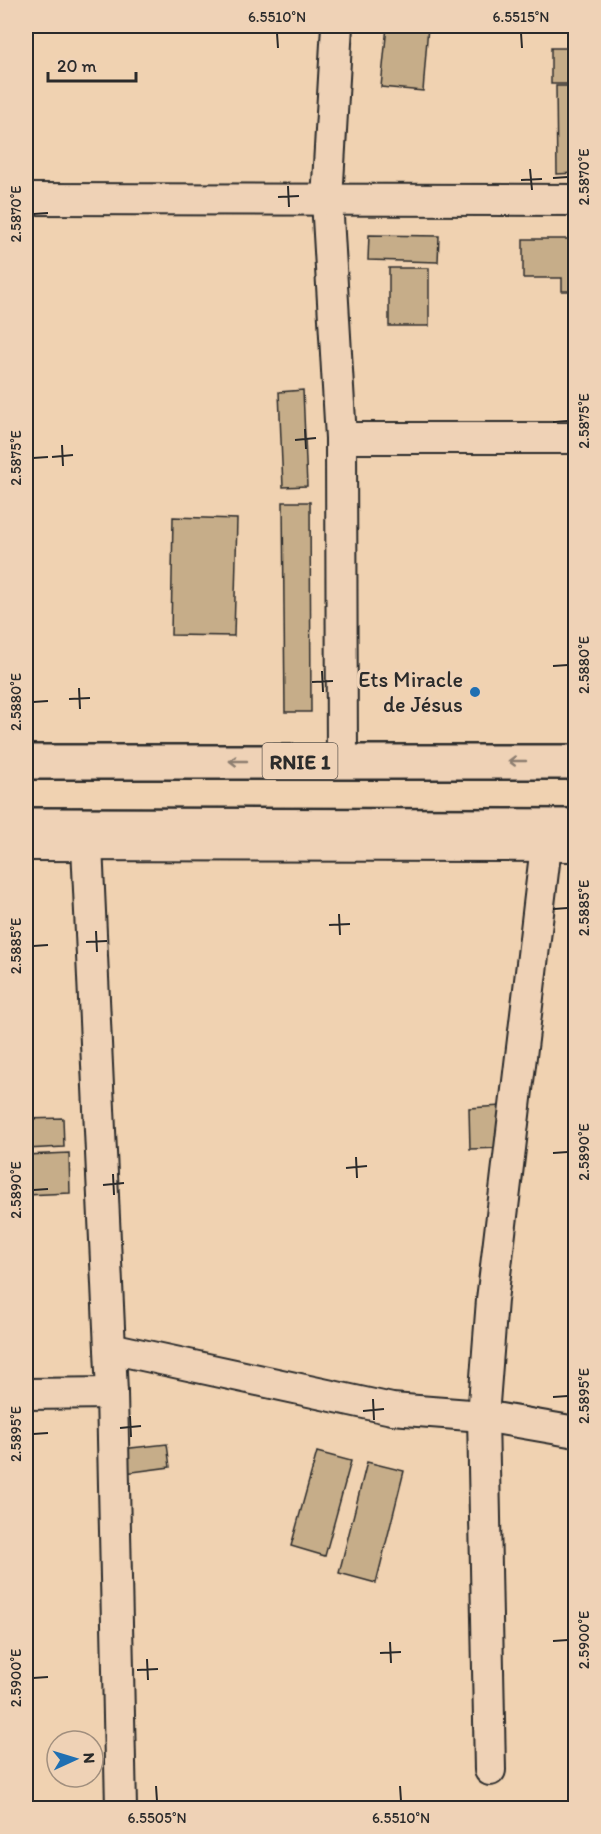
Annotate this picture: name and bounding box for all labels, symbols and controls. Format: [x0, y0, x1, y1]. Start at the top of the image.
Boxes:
text: 6.5510°N [248, 8, 306, 26]
text: 6.5515°N [493, 8, 549, 26]
scale bar [48, 45, 136, 83]
text: 20 m [57, 55, 97, 77]
text: 2.5870°E [575, 148, 593, 206]
text: 2.5870°E [7, 185, 25, 243]
text: 2.5875°E [575, 393, 593, 449]
text: 2.5875°E [7, 430, 25, 486]
text: 2.5880°E [575, 636, 593, 694]
place label: Ets Miracle de Jésus [358, 666, 463, 718]
text: 2.5880°E [7, 673, 25, 731]
marker: Ets Miracle de Jésus [468, 685, 482, 699]
road number: RNIE 1 [262, 743, 338, 779]
one-way arrow [229, 755, 249, 767]
one-way arrow [508, 755, 528, 767]
text: 2.5885°E [575, 880, 593, 936]
text: 2.5885°E [7, 918, 25, 974]
text: 2.5890°E [575, 1123, 593, 1181]
text: 2.5890°E [7, 1161, 25, 1219]
text: 2.5895°E [575, 1368, 593, 1424]
text: 2.5895°E [7, 1406, 25, 1462]
text: 2.5900°E [575, 1611, 593, 1669]
text: 2.5900°E [7, 1649, 25, 1707]
north arrow [45, 1729, 105, 1789]
text: N [80, 1752, 99, 1764]
text: 6.5505°N [127, 1809, 187, 1827]
text: 6.5510°N [372, 1809, 430, 1827]

